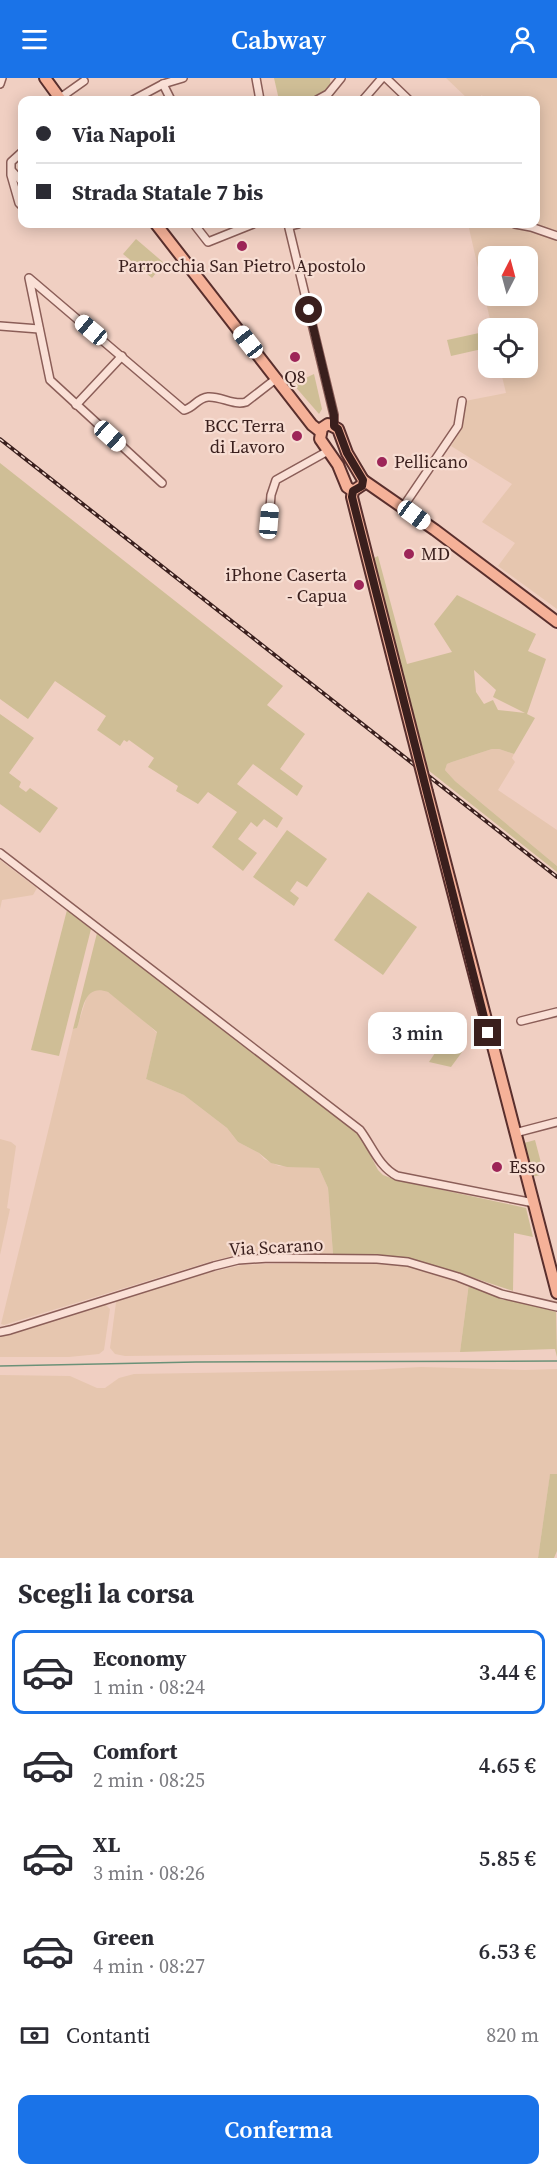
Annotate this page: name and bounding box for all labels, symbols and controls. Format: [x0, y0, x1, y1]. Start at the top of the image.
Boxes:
text: Cabway [231, 21, 326, 58]
icon: menu [18, 23, 51, 56]
icon: person [506, 23, 539, 56]
text: Via Napoli [72, 119, 176, 149]
text: Strada Statale 7 bis [72, 177, 263, 207]
marker: Parrocchia San Pietro Apostolo [235, 239, 249, 253]
north arrow [478, 246, 538, 306]
map controls [478, 246, 538, 378]
place label: Parrocchia San Pietro Apostolo [118, 253, 366, 278]
route start [295, 296, 322, 323]
car [71, 312, 111, 348]
button: locate [478, 318, 538, 378]
car [230, 322, 266, 362]
marker: Q8 [288, 350, 302, 364]
place label: Q8 [284, 364, 306, 389]
place label: BCC Terra di Lavoro [204, 413, 286, 459]
car [91, 417, 129, 455]
marker: BCC Terra di Lavoro [290, 429, 304, 443]
place label: Pellicano [394, 449, 468, 474]
marker: Pellicano [375, 455, 389, 469]
car [394, 497, 434, 533]
car [258, 502, 280, 540]
place label: MD [421, 541, 450, 566]
marker: MD [402, 547, 416, 561]
place label: iPhone Caserta - Capua [226, 562, 348, 608]
marker: iPhone Caserta - Capua [352, 578, 366, 592]
callout: 3 min [368, 1012, 467, 1054]
text: 3 min [392, 1019, 443, 1047]
route end [474, 1019, 501, 1046]
place label: Esso [509, 1154, 545, 1179]
marker: Esso [490, 1160, 504, 1174]
street label: Via Scarano [228, 1232, 324, 1261]
text: Scegli la corsa [18, 1575, 194, 1612]
text: Economy [93, 1643, 187, 1673]
icon: car [21, 1645, 75, 1699]
text: 3.44 € [479, 1657, 536, 1687]
text: 1 min · 08:24 [93, 1673, 205, 1701]
text: Comfort [93, 1736, 177, 1766]
icon: car [21, 1738, 75, 1792]
text: 4.65 € [479, 1750, 536, 1780]
text: 2 min · 08:25 [93, 1766, 205, 1794]
text: XL [93, 1829, 120, 1859]
icon: car [21, 1831, 75, 1885]
text: 5.85 € [479, 1843, 536, 1873]
text: 3 min · 08:26 [93, 1859, 205, 1887]
text: Green [93, 1922, 154, 1952]
icon: car [21, 1924, 75, 1978]
text: 6.53 € [479, 1936, 536, 1966]
text: 4 min · 08:27 [93, 1952, 205, 1980]
icon: cash [18, 2019, 51, 2052]
text: Contanti [66, 2020, 150, 2050]
text: 820 m [486, 2021, 539, 2049]
button: Conferma [18, 2095, 539, 2164]

